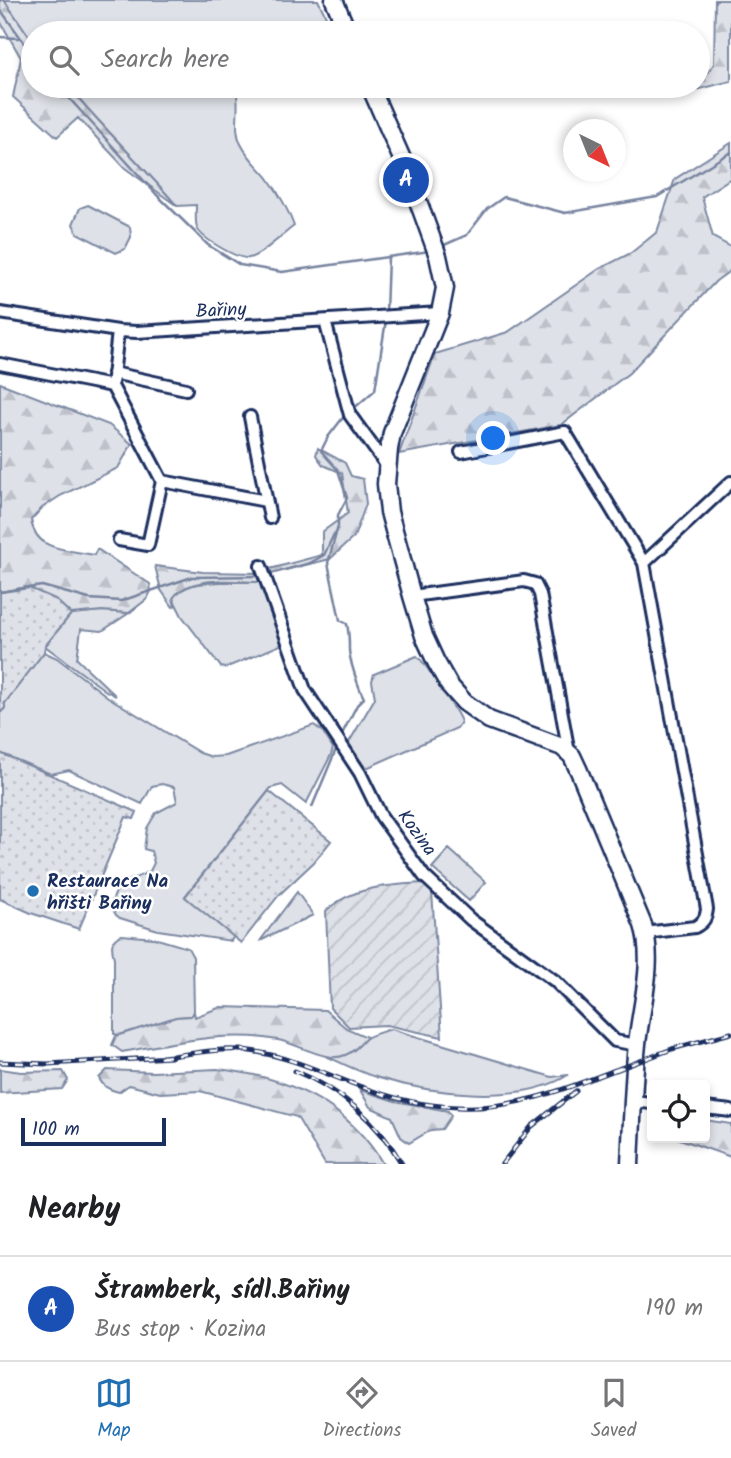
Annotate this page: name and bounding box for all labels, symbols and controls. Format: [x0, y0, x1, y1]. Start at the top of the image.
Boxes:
search box [21, 21, 710, 98]
text: Search here [101, 39, 229, 81]
icon: search [45, 41, 83, 79]
north arrow [563, 119, 626, 182]
pin: A [383, 154, 429, 206]
street label: Bařiny [195, 295, 248, 327]
your location [476, 421, 510, 455]
street label: Kozina [389, 803, 444, 863]
place label: Restaurace Na hřišti Bařiny [47, 867, 168, 919]
marker: Restaurace Na hřišti Bařiny [25, 883, 41, 899]
map controls [647, 1080, 710, 1143]
button: locate [647, 1080, 710, 1143]
scale bar [21, 1115, 166, 1147]
text: 100 m [32, 1115, 80, 1145]
text: Nearby [28, 1186, 120, 1234]
text: Štramberk, sídl.Bařiny [95, 1270, 350, 1312]
text: A [44, 1291, 58, 1327]
text: 190 m [646, 1291, 703, 1327]
text: Bus stop · Kozina [95, 1312, 266, 1348]
tab: Map [95, 1374, 133, 1446]
tab: Directions [323, 1374, 401, 1446]
tab: Saved [591, 1374, 636, 1446]

